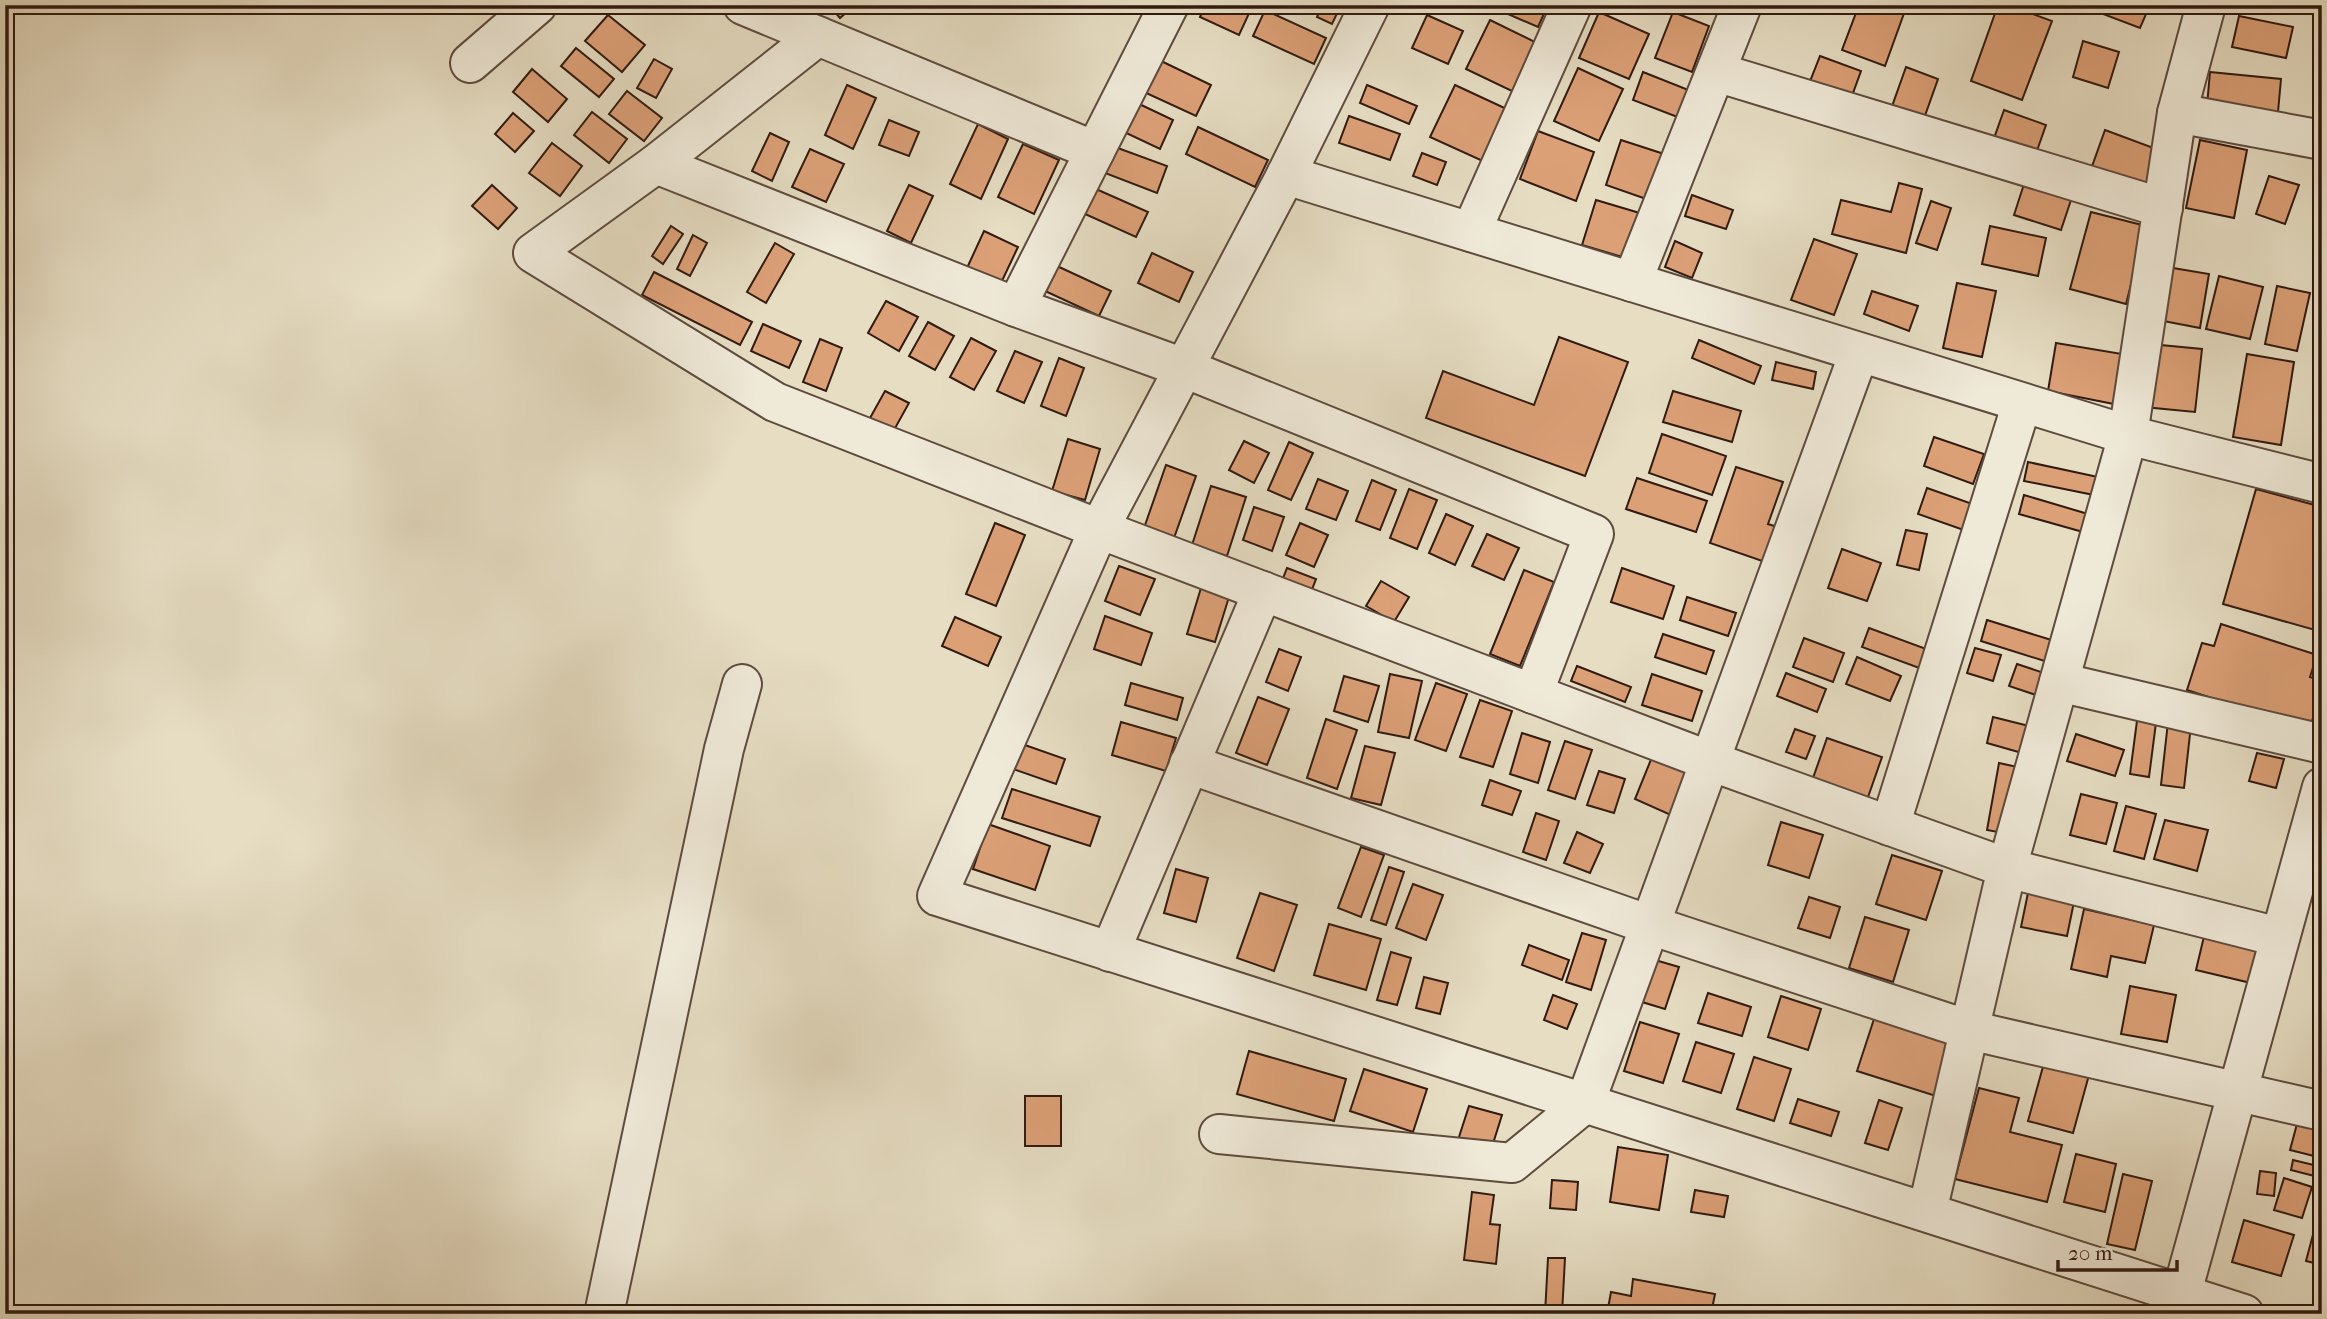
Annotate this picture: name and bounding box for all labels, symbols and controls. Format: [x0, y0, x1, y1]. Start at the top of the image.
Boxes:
scale bar [2058, 1228, 2176, 1272]
text: 20 m [2068, 1241, 2113, 1265]

